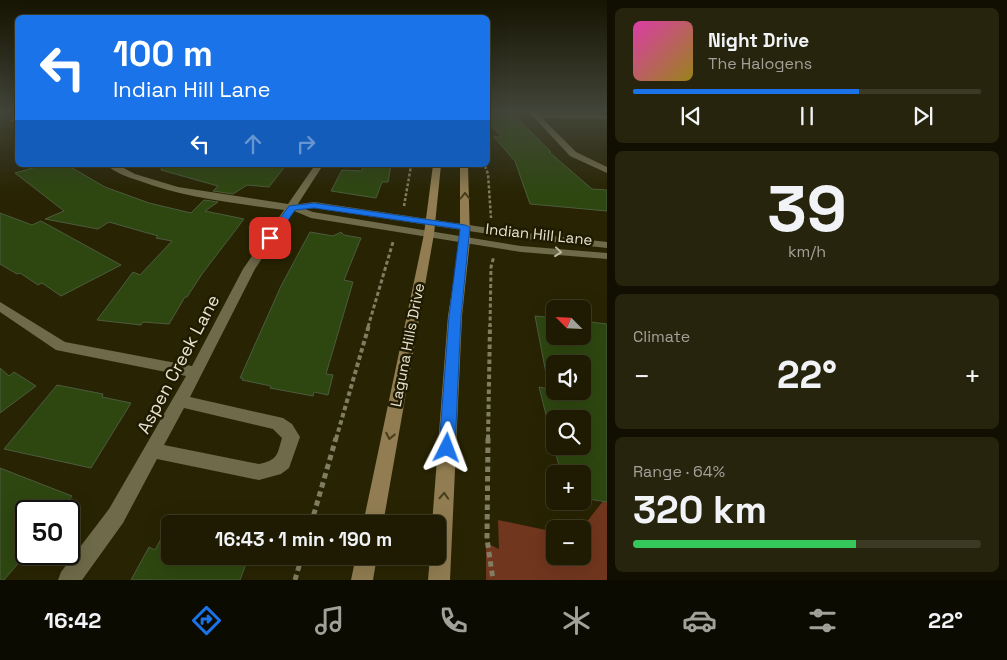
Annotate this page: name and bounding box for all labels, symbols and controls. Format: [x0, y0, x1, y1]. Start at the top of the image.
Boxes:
text: Night Drive [708, 28, 809, 53]
text: 100 m [113, 32, 213, 76]
icon: left [30, 35, 95, 100]
text: The Halogens [708, 53, 812, 74]
text: Indian Hill Lane [113, 75, 271, 103]
icon: previous [677, 102, 705, 130]
icon: pause [793, 102, 821, 130]
icon: next [909, 102, 937, 130]
icon: left [186, 130, 214, 158]
icon: ahead [239, 130, 267, 158]
icon: right [292, 130, 320, 158]
text: 39 [767, 167, 847, 250]
one-way arrow [460, 192, 470, 200]
pin [249, 217, 291, 259]
street label: Indian Hill Lane [485, 219, 594, 249]
icon: arrive [256, 224, 284, 252]
text: km/h [788, 241, 826, 262]
one-way arrow [555, 246, 563, 257]
street label: Laguna Hills Drive [386, 281, 428, 408]
street label: Aspen Creek Lane [132, 291, 224, 437]
north arrow [546, 300, 591, 345]
map controls [546, 300, 591, 565]
text: Climate [633, 326, 690, 347]
text: 22° [777, 351, 837, 399]
button: sound [546, 355, 591, 400]
text: − [633, 358, 650, 394]
text: + [964, 358, 981, 394]
button: search [546, 410, 591, 455]
position arrow [420, 421, 472, 473]
one-way arrow [385, 432, 395, 440]
text: Range · 64% [633, 461, 725, 482]
button: + [546, 465, 591, 510]
text: 320 km [633, 486, 767, 534]
one-way arrow [439, 492, 450, 500]
speed limit sign: 50 [15, 500, 80, 565]
button: − [546, 520, 591, 565]
text: 16:43 · 1 min · 190 m [215, 527, 392, 552]
icon: directions [189, 603, 224, 638]
icon: music [312, 603, 347, 638]
icon: phone [436, 603, 471, 638]
icon: climate [559, 603, 594, 638]
icon: car [682, 603, 717, 638]
icon: filters [805, 603, 840, 638]
text: 16:42 [44, 606, 101, 634]
text: 22° [928, 606, 963, 634]

